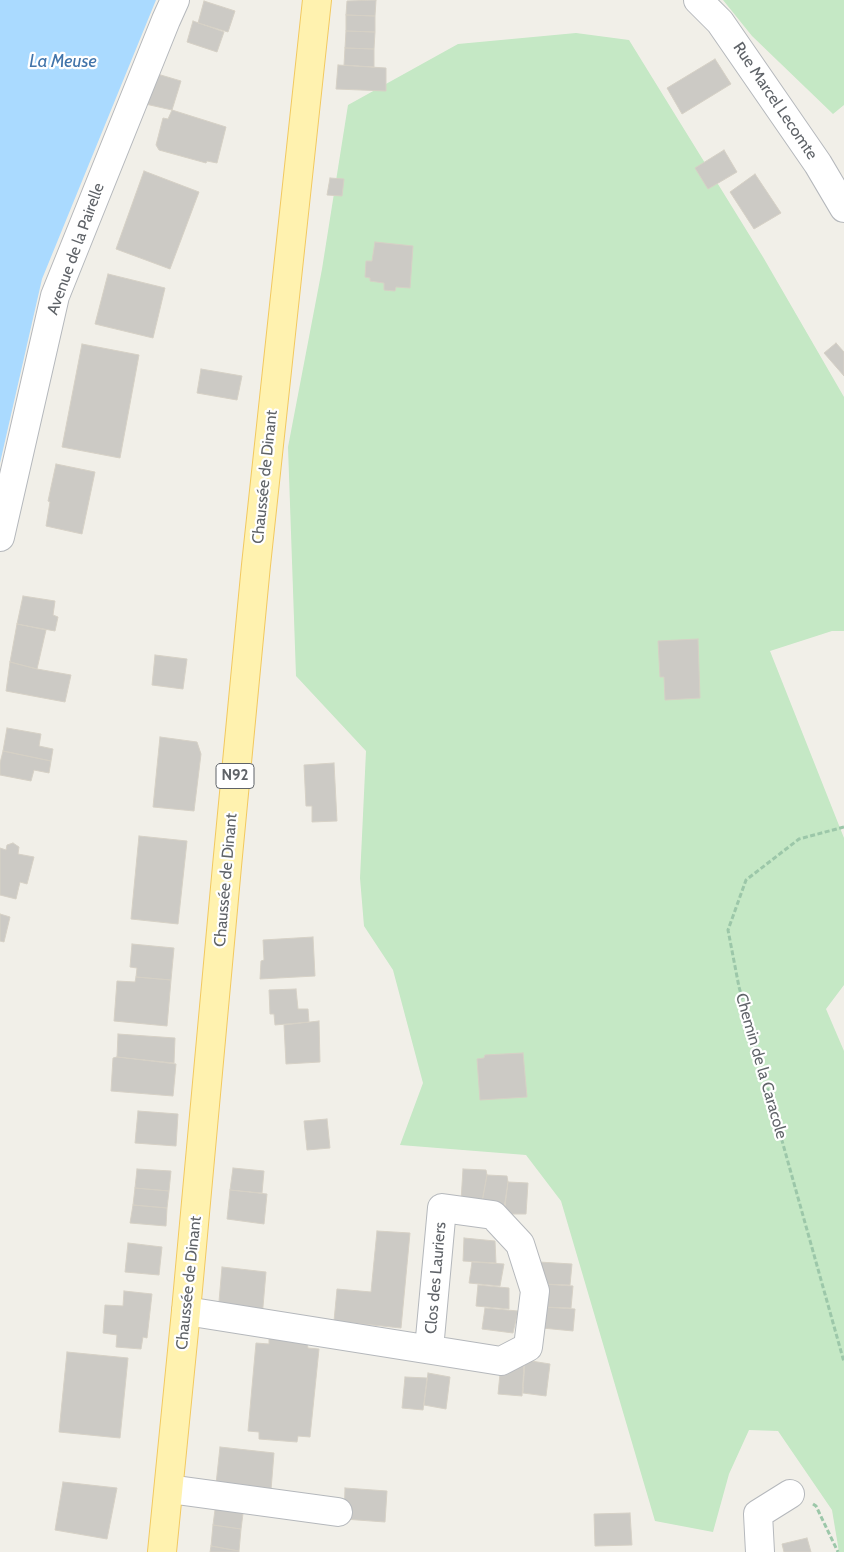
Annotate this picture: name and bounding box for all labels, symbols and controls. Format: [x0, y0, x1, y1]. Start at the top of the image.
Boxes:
street label: Rue Marcel Lecomte [729, 39, 821, 163]
water label: La Meuse [29, 51, 97, 73]
street label: Avenue de la Pairelle [43, 181, 109, 317]
street label: Chaussée de Dinant [248, 409, 282, 545]
road number: N92 [216, 764, 254, 788]
street label: Chaussée de Dinant [211, 812, 241, 948]
street label: Chemin de la Caracole [731, 991, 791, 1141]
street label: Chaussée de Dinant [172, 1215, 206, 1351]
street label: Clos des Lauriers [422, 1221, 450, 1335]

